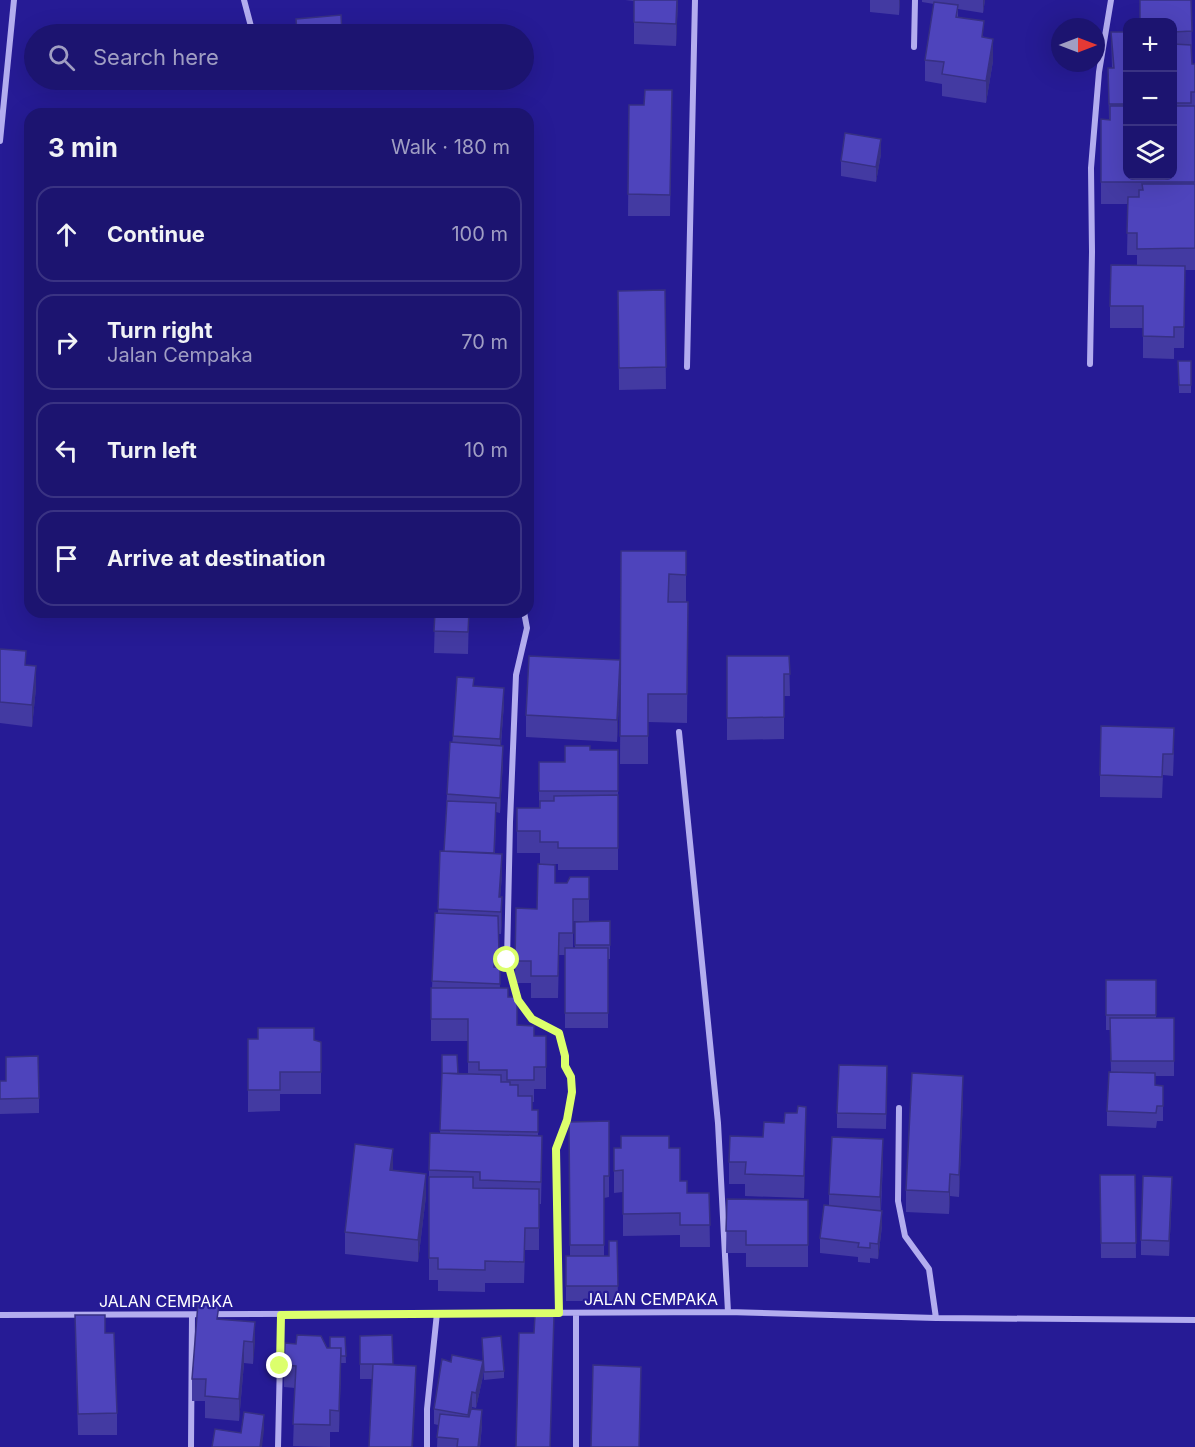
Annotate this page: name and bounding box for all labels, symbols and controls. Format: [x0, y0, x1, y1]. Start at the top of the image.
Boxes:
north arrow [1051, 18, 1105, 72]
map controls [1123, 18, 1177, 180]
button: + [1123, 18, 1177, 72]
search box [24, 24, 534, 90]
icon: search [45, 41, 78, 74]
text: Search here [93, 44, 219, 70]
button: − [1123, 72, 1177, 126]
button: layers [1123, 126, 1177, 180]
text: 3 min [48, 132, 118, 163]
text: Walk · 180 m [391, 135, 510, 159]
icon: ahead [50, 218, 83, 251]
text: Continue [107, 221, 205, 247]
text: 100 m [451, 222, 508, 246]
text: Turn right [107, 317, 213, 343]
icon: right [50, 326, 83, 359]
text: 70 m [461, 330, 508, 354]
text: Jalan Cempaka [107, 343, 253, 367]
icon: left [50, 434, 83, 467]
text: Turn left [107, 437, 197, 463]
text: 10 m [464, 438, 508, 462]
icon: arrive [50, 542, 83, 575]
text: Arrive at destination [107, 545, 326, 571]
route start [493, 946, 519, 972]
street label: JALAN CEMPAKA [584, 1289, 718, 1309]
street label: JALAN CEMPAKA [99, 1291, 233, 1311]
route end [266, 1352, 292, 1378]

